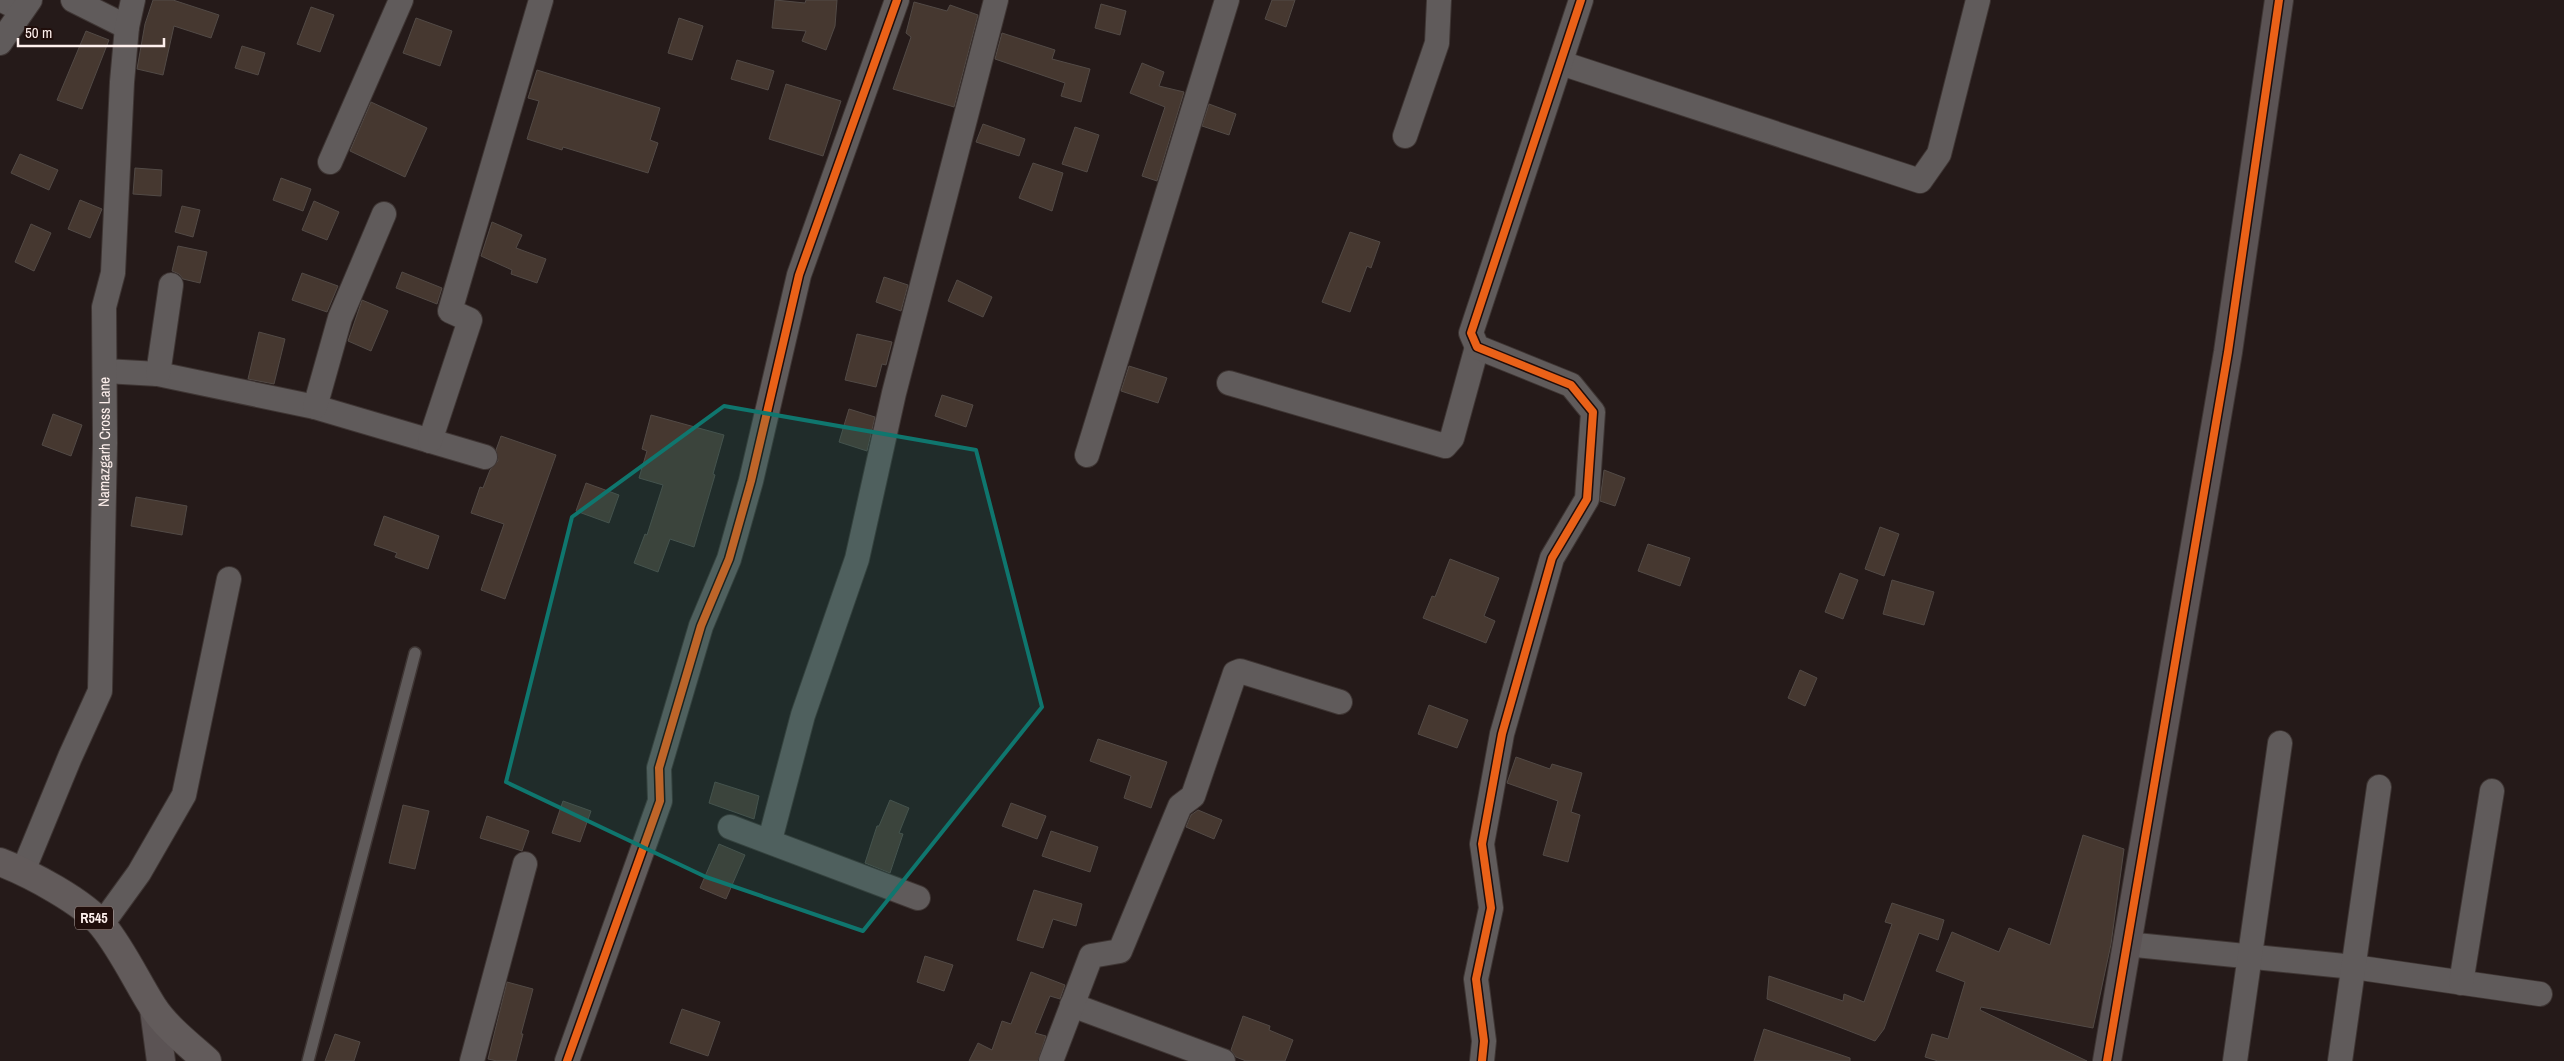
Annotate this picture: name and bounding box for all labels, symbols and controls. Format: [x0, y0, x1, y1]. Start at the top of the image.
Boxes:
scale bar [18, 15, 164, 47]
text: 50 m [25, 22, 52, 43]
street label: Namazgarh Cross Lane [93, 377, 115, 507]
road number: R545 [75, 906, 113, 930]

